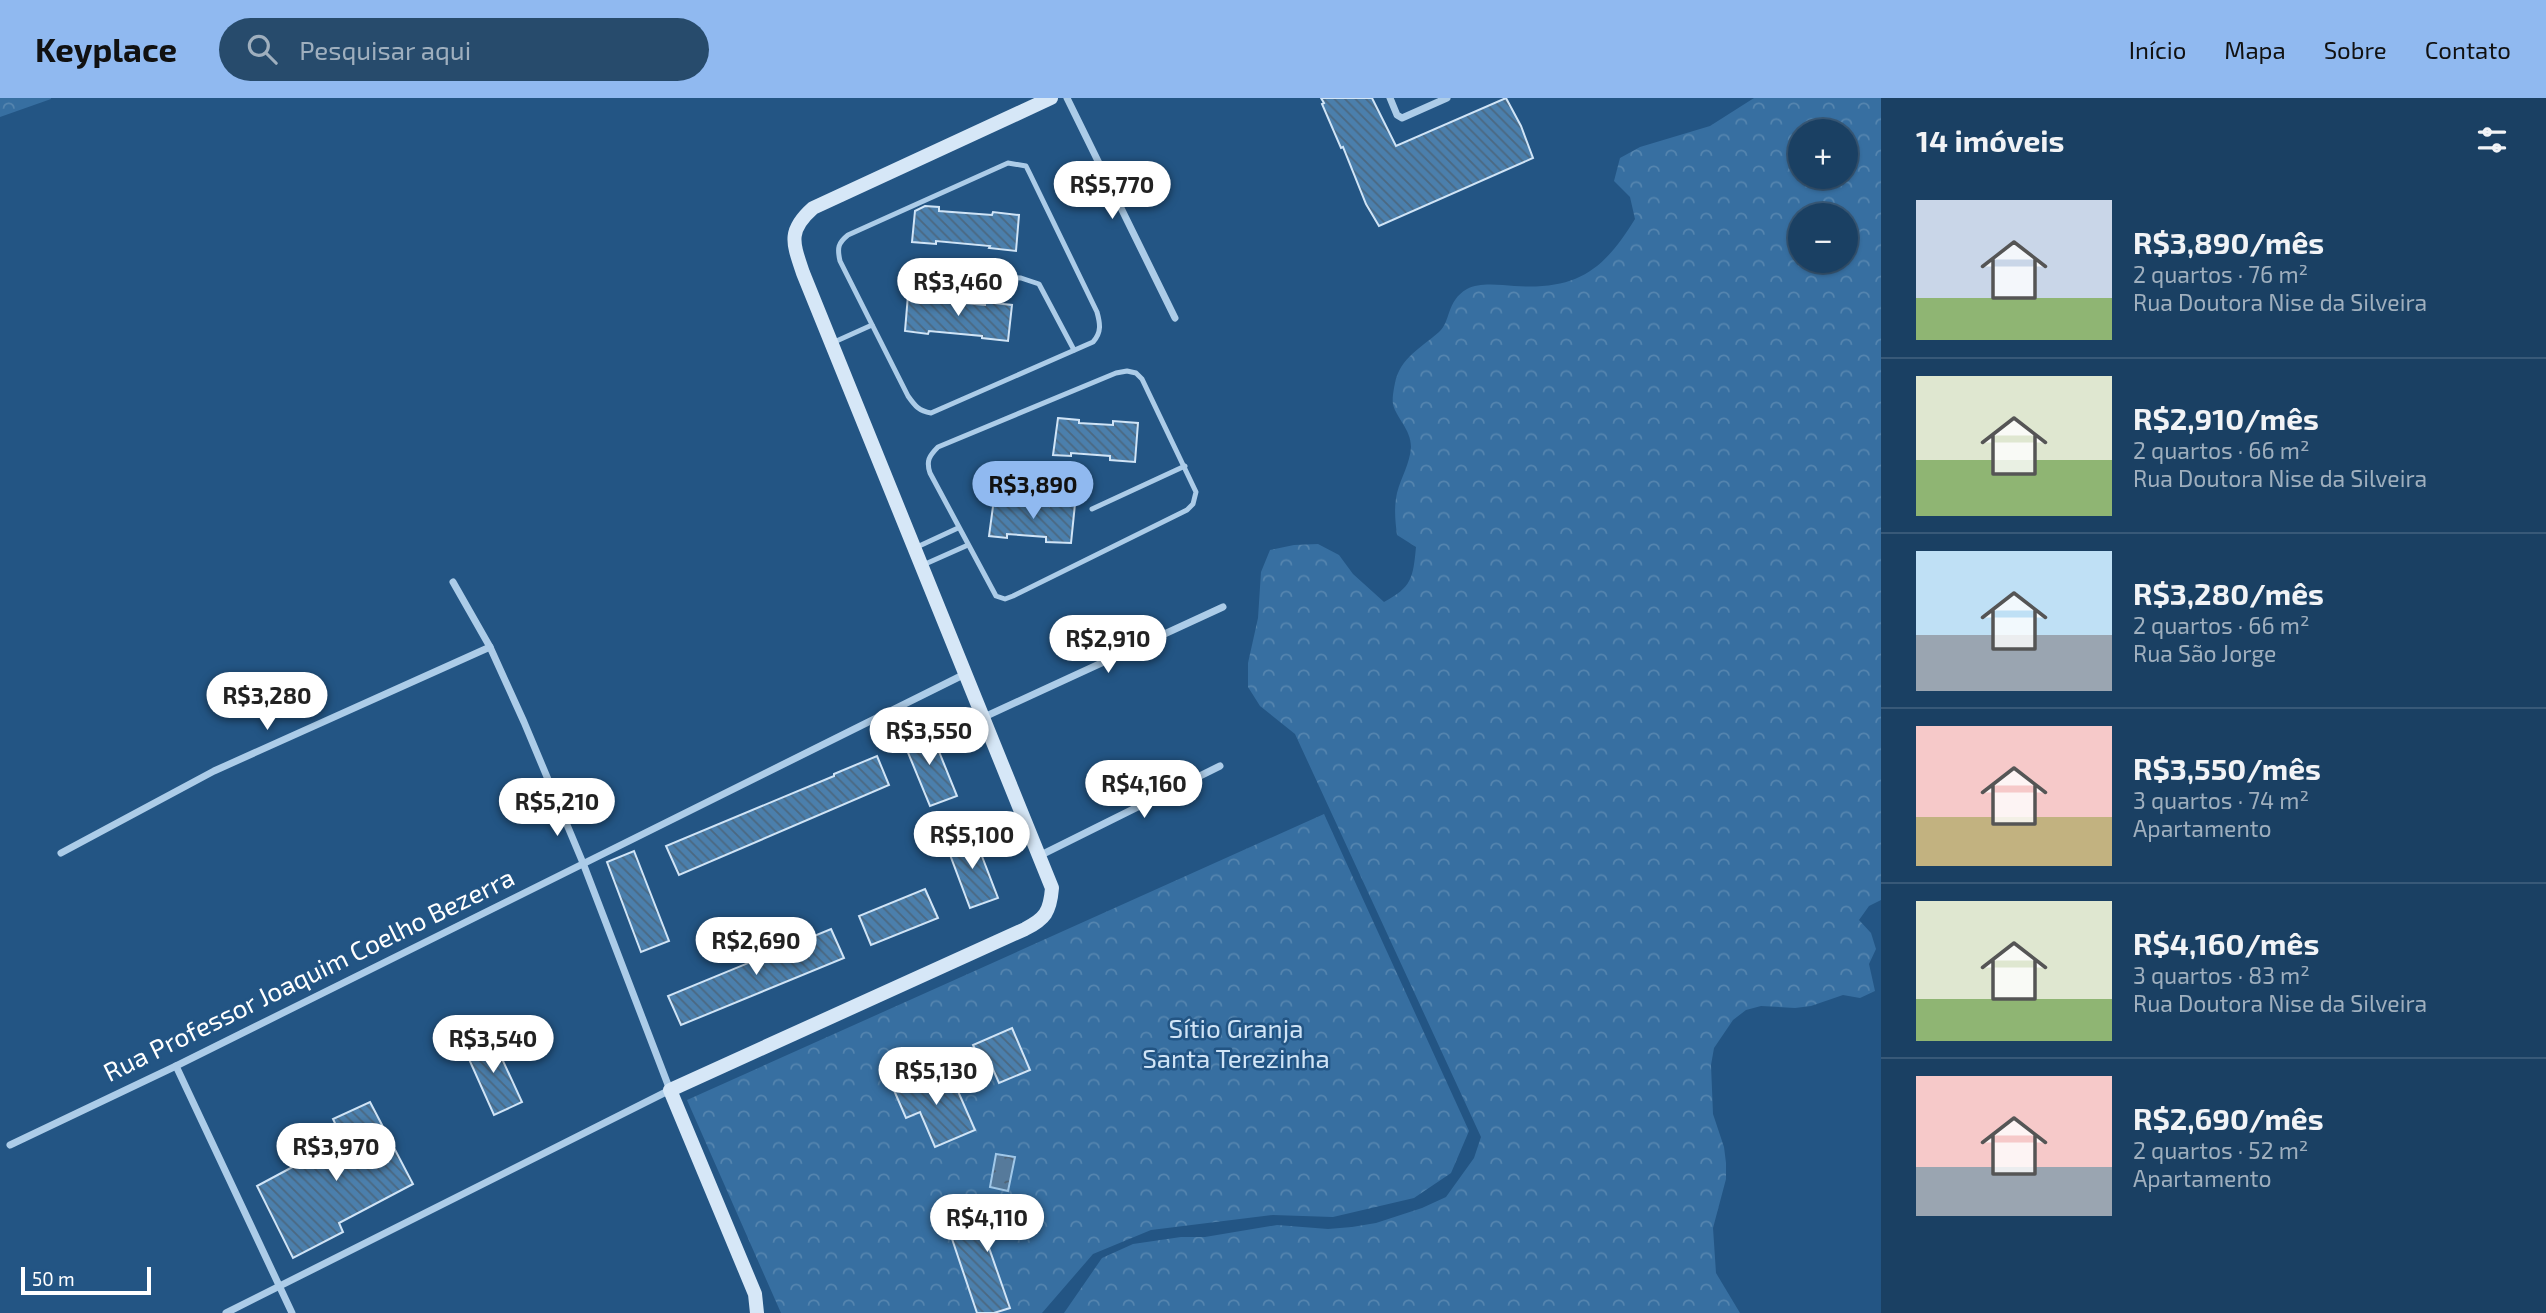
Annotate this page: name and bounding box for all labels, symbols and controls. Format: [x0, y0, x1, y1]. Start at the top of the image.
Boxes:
search box [219, 18, 709, 81]
text: Keyplace [35, 29, 177, 69]
icon: search [243, 30, 281, 68]
text: Pesquisar aqui [299, 34, 471, 65]
text: Início [2129, 35, 2186, 64]
text: Mapa [2224, 35, 2286, 64]
text: Sobre [2324, 35, 2387, 64]
text: Contato [2425, 35, 2511, 64]
map controls [1788, 119, 1858, 273]
button: + [1788, 119, 1858, 189]
icon: filters [2473, 121, 2511, 159]
text: 14 imóveis [1916, 122, 2065, 158]
pin: R$5,770 [1047, 162, 1177, 221]
text: R$5,770 [1070, 170, 1154, 198]
button: − [1788, 203, 1858, 273]
text: R$3,890/mês [2133, 224, 2324, 260]
icon: home [1972, 228, 2056, 312]
pin: R$3,460 [893, 258, 1023, 318]
text: 2 quartos · 76 m² [2133, 260, 2308, 288]
text: R$3,460 [913, 267, 1003, 295]
text: Rua Doutora Nise da Silveira [2133, 288, 2427, 316]
text: R$2,910/mês [2133, 400, 2319, 436]
icon: home [1972, 404, 2056, 488]
text: 2 quartos · 66 m² [2133, 436, 2309, 464]
pin: R$3,890 [968, 462, 1098, 521]
text: Rua Doutora Nise da Silveira [2133, 464, 2427, 492]
text: R$3,890 [988, 470, 1078, 498]
text: R$3,280/mês [2133, 575, 2324, 611]
icon: home [1972, 579, 2056, 663]
text: 2 quartos · 66 m² [2133, 611, 2309, 639]
pin: R$2,910 [1043, 616, 1173, 675]
text: R$2,910 [1065, 624, 1151, 652]
text: Rua São Jorge [2133, 639, 2276, 667]
pin: R$3,280 [202, 672, 332, 732]
text: R$3,280 [222, 681, 312, 709]
pin: R$3,550 [864, 708, 994, 767]
text: R$3,550 [886, 716, 972, 744]
text: R$3,550/mês [2133, 750, 2321, 786]
icon: home [1972, 754, 2056, 838]
pin: R$4,160 [1079, 760, 1209, 820]
text: R$4,160 [1101, 769, 1187, 797]
pin: R$5,210 [492, 778, 622, 838]
text: 3 quartos · 74 m² [2133, 786, 2309, 814]
text: R$5,210 [515, 787, 599, 815]
pin: R$5,100 [907, 812, 1037, 871]
text: Apartamento [2133, 814, 2272, 842]
text: R$5,100 [930, 820, 1014, 848]
street label: Rua Professor Joaquim Coelho Bezerra [98, 860, 519, 1087]
pin: R$2,690 [691, 918, 821, 977]
text: R$4,160/mês [2133, 925, 2319, 961]
text: R$2,690 [712, 926, 800, 954]
icon: home [1972, 929, 2056, 1013]
text: 3 quartos · 83 m² [2133, 961, 2310, 989]
text: Rua Doutora Nise da Silveira [2133, 989, 2427, 1017]
park label: Sítio Granja Santa Terezinha [1142, 1012, 1330, 1073]
pin: R$3,540 [428, 1016, 558, 1075]
text: R$3,540 [449, 1024, 537, 1052]
pin: R$5,130 [871, 1048, 1001, 1107]
text: R$5,130 [895, 1056, 977, 1084]
text: R$2,690/mês [2133, 1100, 2324, 1136]
icon: home [1972, 1104, 2056, 1188]
pin: R$3,970 [271, 1124, 401, 1183]
text: R$3,970 [292, 1132, 380, 1160]
text: 2 quartos · 52 m² [2133, 1136, 2308, 1164]
text: Apartamento [2133, 1164, 2272, 1192]
pin: R$4,110 [922, 1194, 1052, 1254]
text: R$4,110 [946, 1203, 1028, 1231]
scale bar [21, 1264, 150, 1296]
text: 50 m [32, 1267, 75, 1290]

